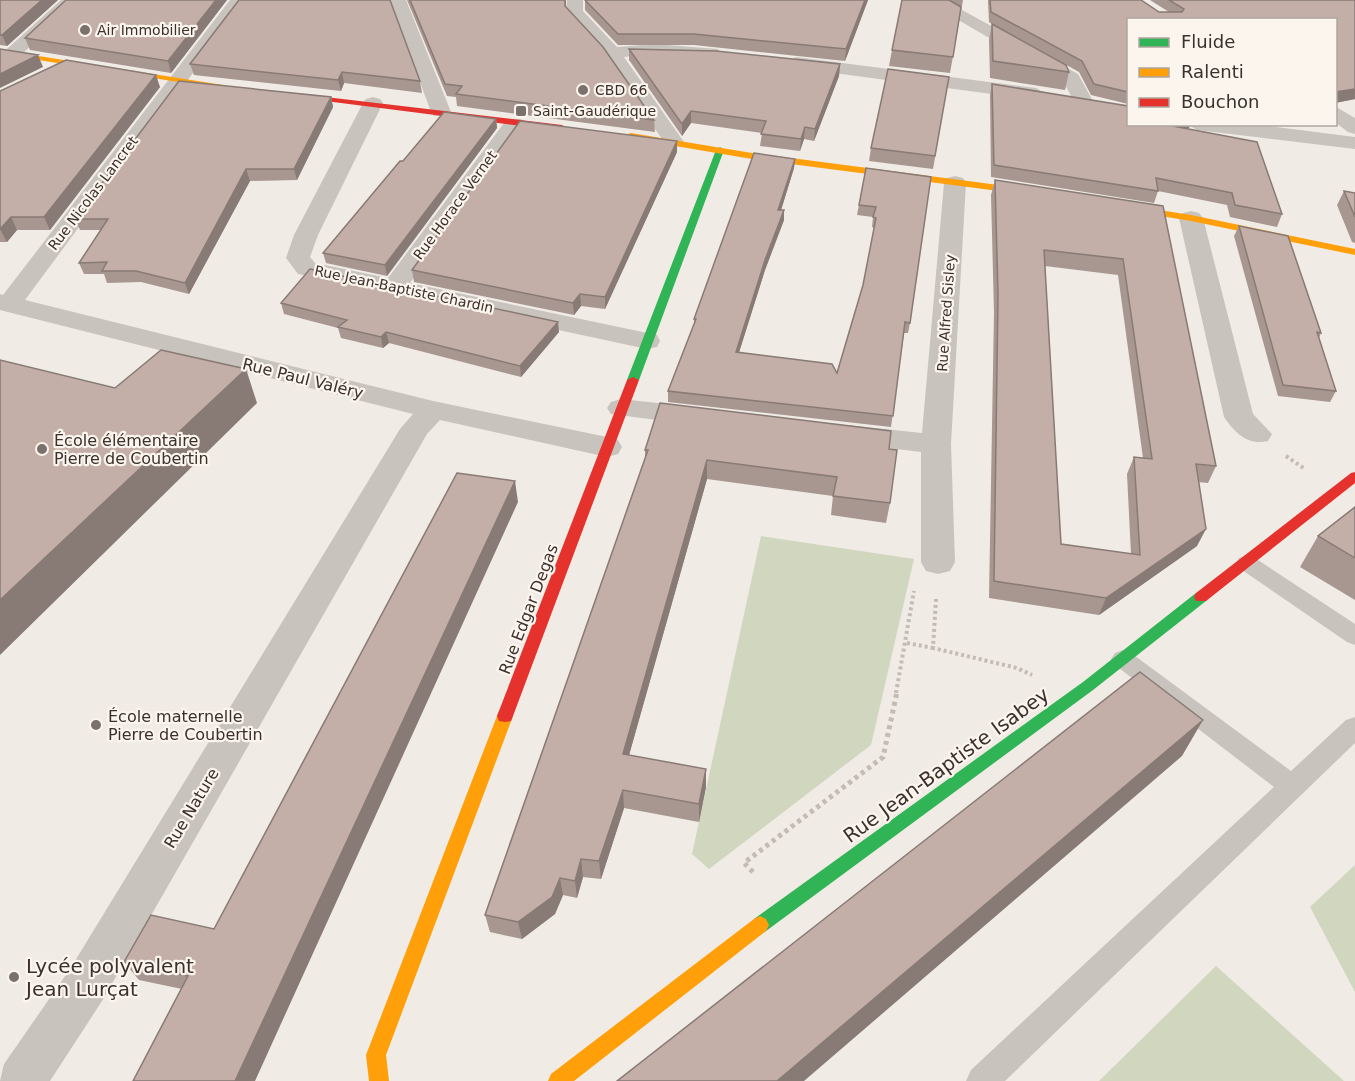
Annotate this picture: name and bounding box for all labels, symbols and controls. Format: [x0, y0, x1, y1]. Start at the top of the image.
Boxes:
legend [1127, 18, 1337, 126]
place label: Air Immobilier [97, 22, 196, 38]
marker: Air Immobilier [78, 23, 92, 37]
text: Fluide [1181, 31, 1235, 52]
text: Ralenti [1181, 61, 1244, 82]
place label: CBD 66 [595, 82, 648, 98]
marker: CBD 66 [576, 83, 590, 97]
text: Bouchon [1181, 91, 1260, 112]
place label: Saint-Gaudérique [533, 103, 656, 119]
marker: Saint-Gaudérique [514, 104, 528, 118]
street label: Rue Nicolas Lancret [45, 133, 141, 253]
street label: Rue Horace Vernet [410, 147, 500, 263]
street label: Rue Alfred Sisley [934, 254, 958, 372]
street label: Rue Jean-Baptiste Chardin [313, 262, 495, 316]
street label: Rue Paul Valéry [241, 354, 365, 403]
place label: École élémentaire Pierre de Coubertin [54, 431, 209, 468]
marker: École élémentaire Pierre de Coubertin [35, 442, 49, 456]
street label: Rue Edgar Degas [495, 541, 562, 677]
street label: Rue Jean-Baptiste Isabey [838, 682, 1054, 848]
place label: École maternelle Pierre de Coubertin [108, 707, 263, 744]
marker: École maternelle Pierre de Coubertin [89, 718, 103, 732]
street label: Rue Nature [160, 765, 223, 852]
place label: Lycée polyvalent Jean Lurçat [24, 954, 194, 1001]
marker: Lycée polyvalent Jean Lurçat [7, 970, 21, 984]

